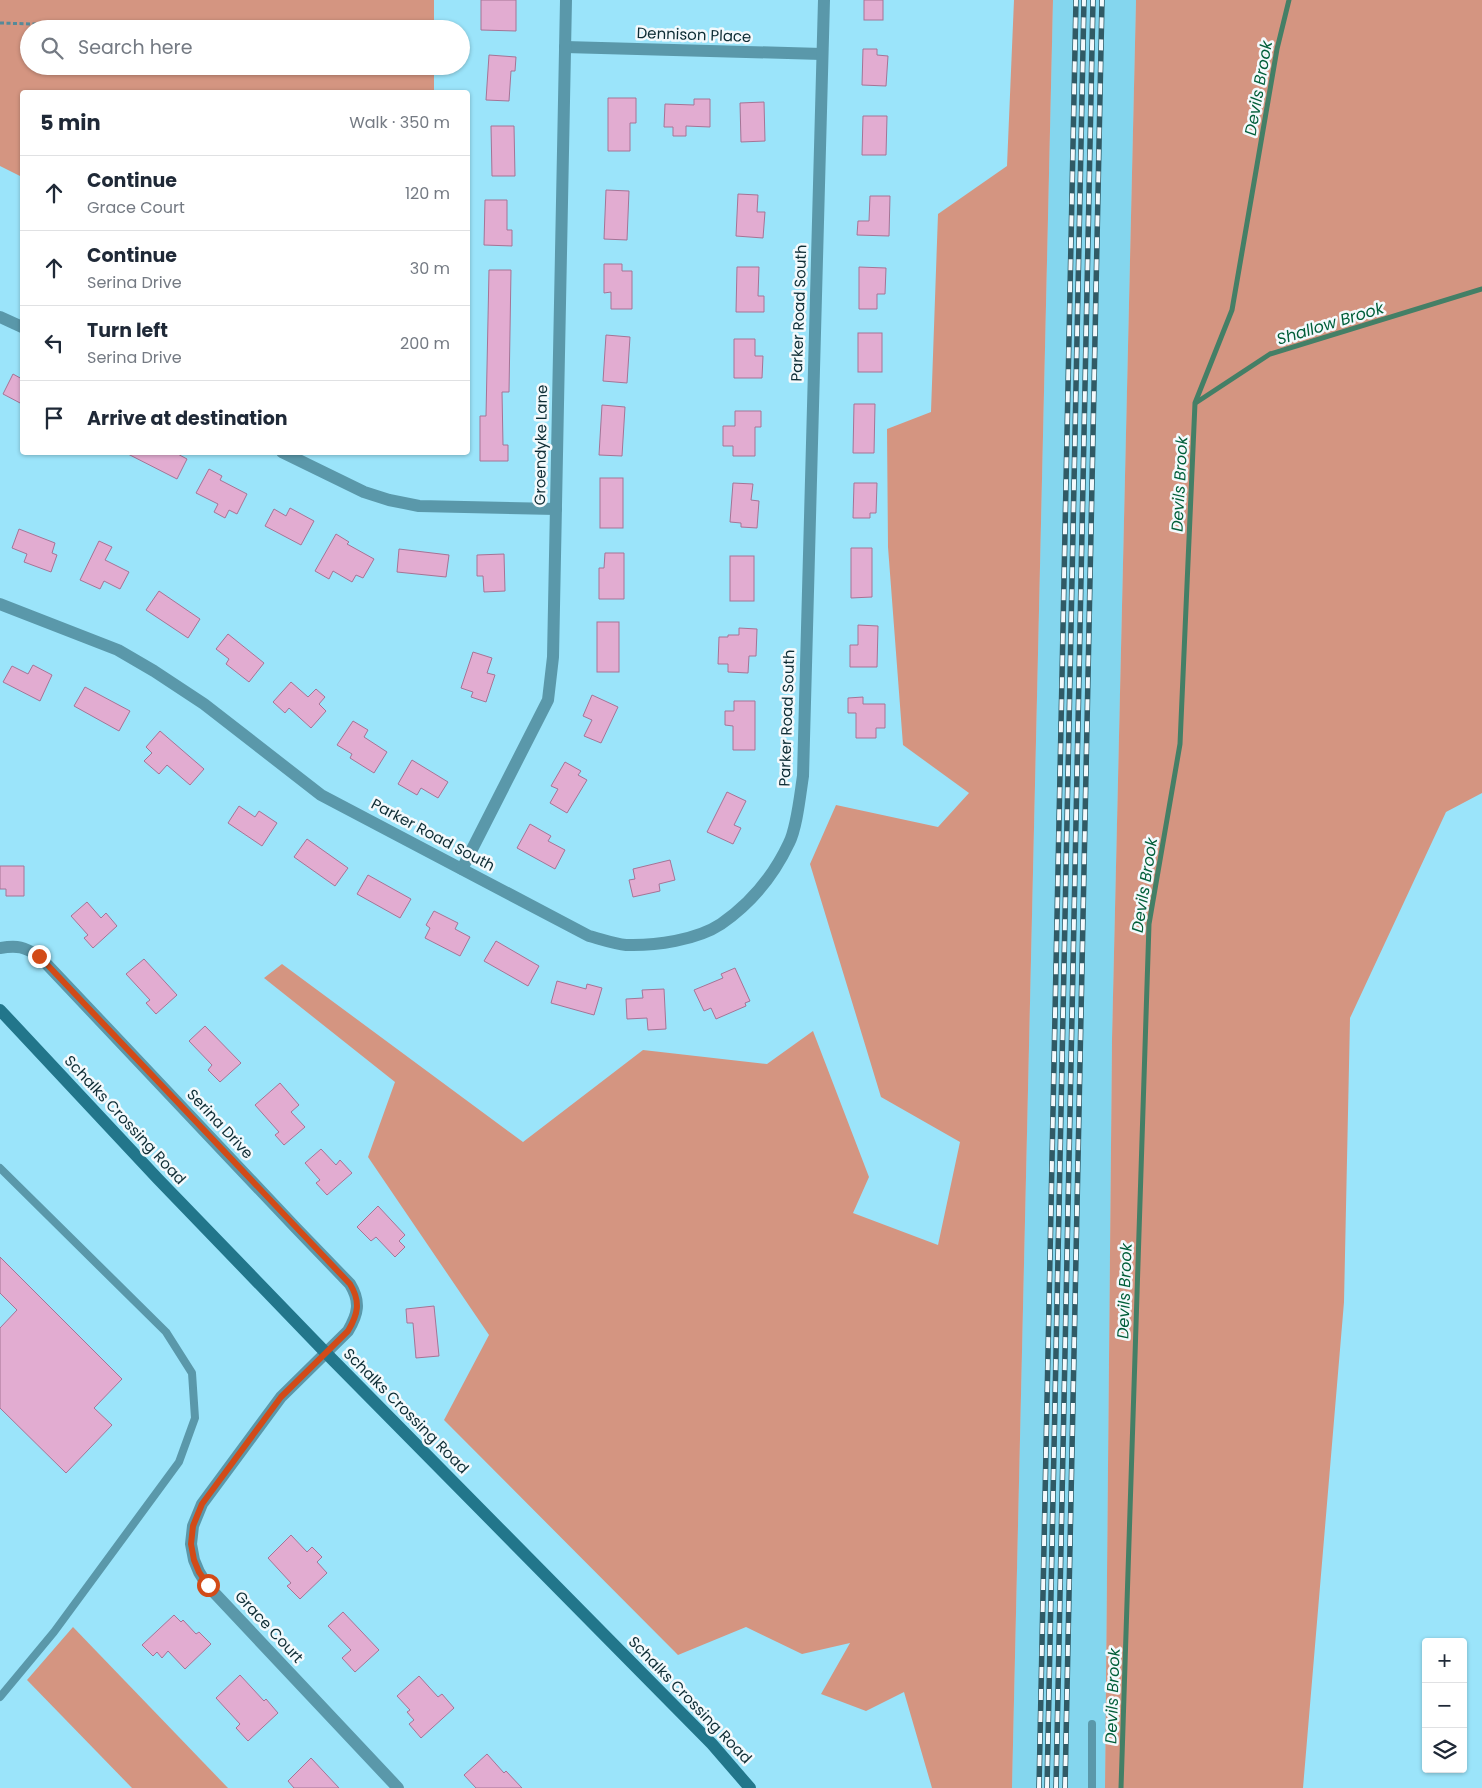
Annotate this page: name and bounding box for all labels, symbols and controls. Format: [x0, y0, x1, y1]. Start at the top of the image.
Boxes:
search box [20, 20, 470, 75]
street label: Dennison Place [636, 22, 752, 47]
icon: search [38, 34, 66, 62]
text: Search here [78, 34, 192, 61]
water label: Devils Brook [1239, 38, 1278, 137]
text: 5 min [40, 108, 101, 137]
text: Walk · 350 m [349, 111, 450, 134]
text: Continue [87, 167, 177, 194]
icon: ahead [40, 179, 68, 207]
text: 120 m [405, 182, 450, 205]
text: Grace Court [87, 196, 185, 219]
text: Continue [87, 242, 177, 269]
street label: Parker Road South [786, 244, 811, 382]
icon: ahead [40, 254, 68, 282]
text: 30 m [410, 257, 450, 280]
text: Serina Drive [87, 271, 182, 294]
water label: Shallow Brook [1274, 296, 1387, 351]
text: Turn left [87, 317, 168, 344]
icon: left [40, 329, 68, 357]
text: 200 m [400, 332, 450, 355]
text: Serina Drive [87, 346, 182, 369]
street label: Groendyke Lane [529, 384, 552, 506]
icon: arrive [40, 404, 68, 432]
text: Arrive at destination [87, 405, 288, 432]
water label: Devils Brook [1166, 435, 1194, 532]
street label: Parker Road South [774, 649, 799, 787]
street label: Parker Road South [368, 793, 499, 876]
water label: Devils Brook [1126, 835, 1163, 934]
route end [28, 945, 51, 968]
street label: Schalks Crossing Road [60, 1050, 191, 1189]
street label: Serina Drive [182, 1084, 258, 1163]
water label: Devils Brook [1111, 1242, 1138, 1339]
street label: Schalks Crossing Road [339, 1343, 474, 1478]
route start [197, 1574, 220, 1597]
street label: Grace Court [230, 1586, 308, 1667]
street label: Schalks Crossing Road [624, 1631, 757, 1768]
map controls [1422, 1638, 1467, 1773]
button: + [1422, 1638, 1467, 1683]
water label: Devils Brook [1099, 1647, 1126, 1744]
button: − [1422, 1683, 1467, 1728]
button: layers [1422, 1728, 1467, 1773]

